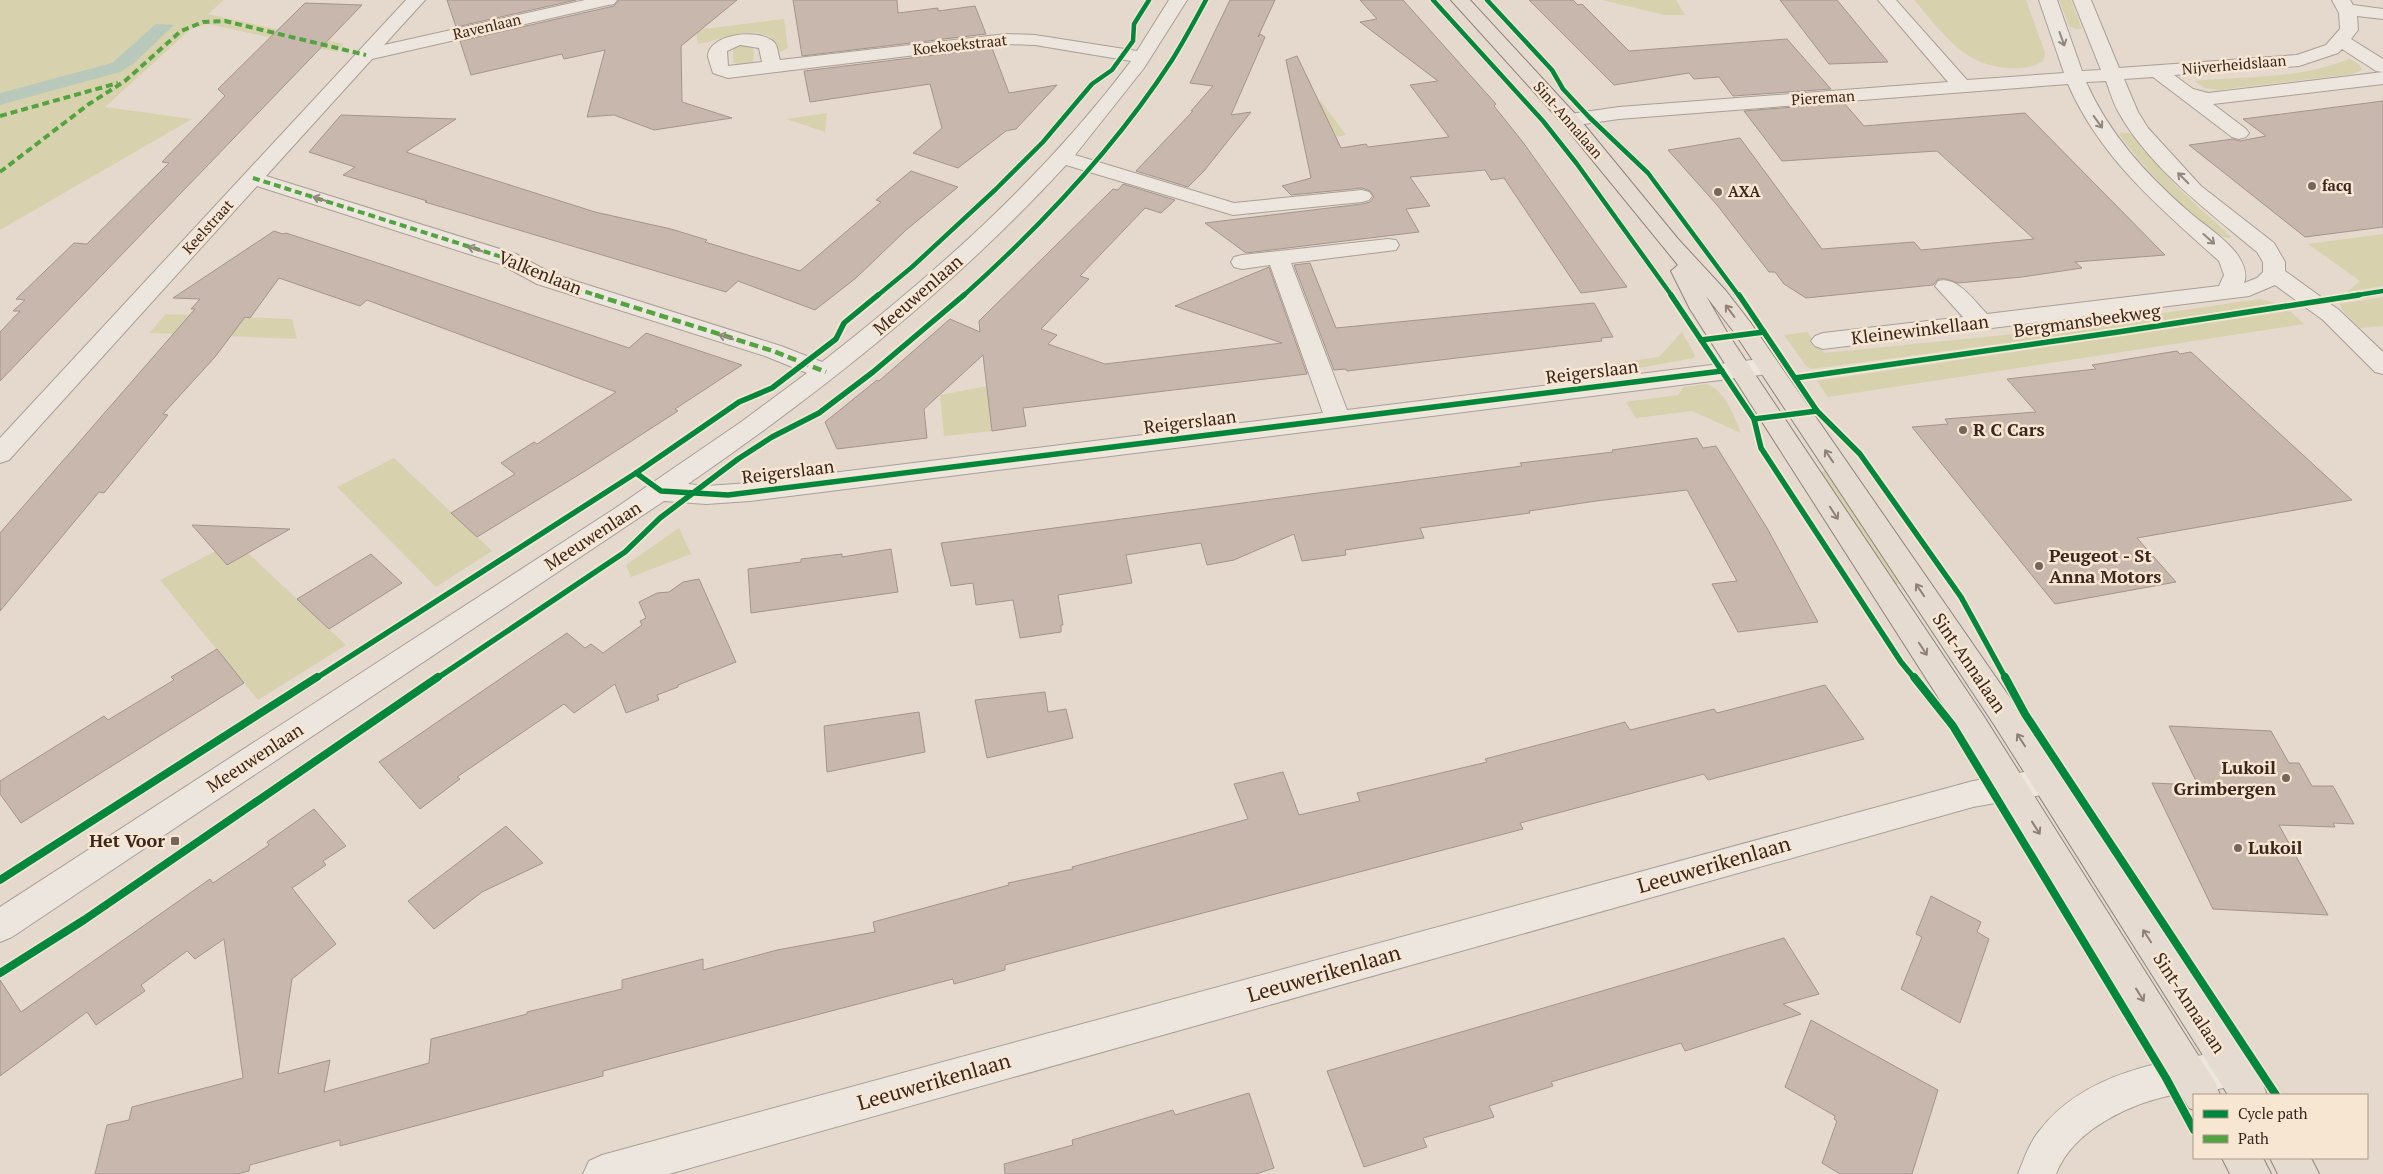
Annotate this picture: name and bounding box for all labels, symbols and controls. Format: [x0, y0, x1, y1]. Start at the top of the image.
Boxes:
street label: Ravenlaan [451, 8, 523, 44]
street label: Koekoekstraat [912, 29, 1008, 59]
one-way arrow [2058, 31, 2067, 46]
street label: Nijverheidslaan [2181, 49, 2287, 79]
street label: Sint-Annalaan [1530, 76, 1608, 162]
street label: Piereman [1790, 85, 1856, 109]
one-way arrow [2093, 115, 2103, 129]
one-way arrow [2177, 173, 2189, 185]
place label: facq [2322, 175, 2352, 195]
marker: facq [2306, 180, 2318, 192]
place label: AXA [1728, 181, 1760, 201]
marker: AXA [1712, 186, 1724, 198]
street label: Keelstraat [177, 194, 237, 258]
one-way arrow [312, 194, 328, 204]
one-way arrow [2202, 234, 2215, 245]
one-way arrow [467, 243, 483, 253]
street label: Valkenlaan [495, 244, 586, 300]
street label: Meeuwenlaan [868, 249, 967, 340]
street label: Bergmansbeekweg [2012, 298, 2162, 342]
one-way arrow [1725, 305, 1736, 318]
street label: Kleinewinkellaan [1850, 309, 1990, 349]
one-way arrow [719, 331, 735, 341]
street label: Reigerslaan [1544, 353, 1640, 389]
street label: Reigerslaan [1142, 403, 1238, 439]
place label: R C Cars [1973, 417, 2045, 441]
marker: R C Cars [1957, 424, 1969, 436]
one-way arrow [1824, 449, 1834, 463]
street label: Reigerslaan [740, 453, 836, 489]
street label: Meeuwenlaan [539, 495, 646, 575]
one-way arrow [1829, 506, 1839, 520]
place label: Peugeot - St Anna Motors [2049, 543, 2161, 588]
marker: Peugeot - St Anna Motors [2033, 560, 2045, 572]
one-way arrow [1915, 584, 1925, 598]
street label: Sint-Annalaan [1928, 608, 2012, 717]
one-way arrow [1918, 642, 1928, 656]
street label: Meeuwenlaan [201, 717, 308, 797]
one-way arrow [2016, 733, 2026, 747]
place label: Lukoil Grimbergen [2173, 755, 2276, 800]
marker: Lukoil Grimbergen [2280, 772, 2292, 784]
one-way arrow [2031, 820, 2041, 834]
place label: Het Voor [89, 828, 165, 852]
street label: Leeuwerikenlaan [1634, 829, 1794, 899]
marker: Het Voor [169, 835, 181, 847]
place label: Lukoil [2248, 835, 2303, 859]
marker: Lukoil [2232, 842, 2244, 854]
one-way arrow [2142, 930, 2152, 944]
street label: Leeuwerikenlaan [1244, 938, 1404, 1008]
street label: Sint-Annalaan [2148, 947, 2232, 1058]
one-way arrow [2135, 988, 2145, 1002]
street label: Leeuwerikenlaan [854, 1046, 1014, 1116]
legend [2193, 1094, 2368, 1159]
text: Cycle path [2238, 1103, 2308, 1123]
text: Path [2238, 1128, 2269, 1148]

